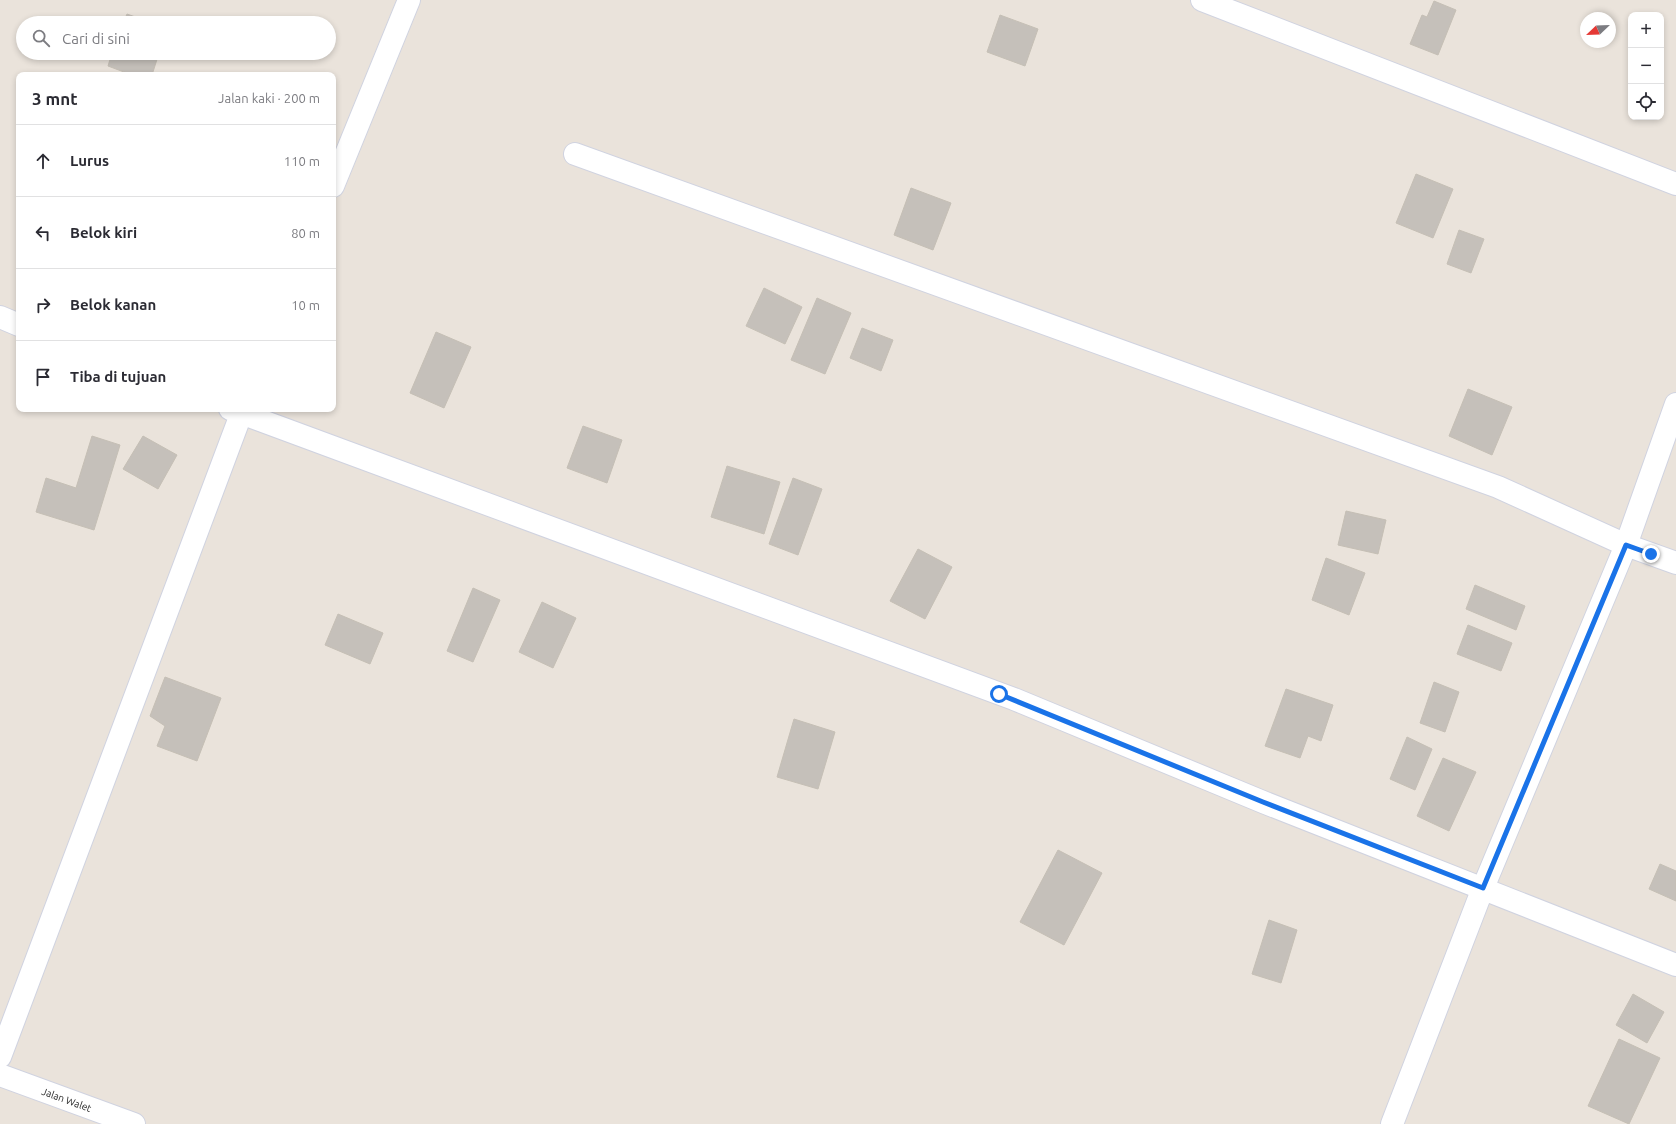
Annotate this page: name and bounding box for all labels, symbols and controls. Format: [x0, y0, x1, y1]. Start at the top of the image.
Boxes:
north arrow [1580, 12, 1616, 48]
map controls [1628, 12, 1664, 120]
button: + [1628, 12, 1664, 48]
search box [16, 16, 336, 60]
icon: search [30, 27, 52, 49]
text: Cari di sini [62, 30, 130, 47]
button: − [1628, 48, 1664, 84]
button: locate [1628, 84, 1664, 120]
text: 3 mnt [32, 89, 78, 108]
text: Jalan kaki · 200 m [218, 91, 320, 105]
icon: ahead [32, 150, 54, 172]
text: Lurus [70, 152, 109, 169]
text: 110 m [284, 154, 320, 168]
icon: left [32, 222, 54, 244]
text: Belok kiri [70, 224, 137, 241]
text: 80 m [291, 226, 320, 240]
icon: right [32, 294, 54, 316]
text: Belok kanan [70, 296, 156, 313]
text: 10 m [291, 298, 320, 312]
icon: arrive [32, 366, 54, 388]
text: Tiba di tujuan [70, 368, 166, 385]
route end [1642, 545, 1660, 563]
route start [990, 685, 1008, 703]
street label: Jalan Walet [40, 1085, 93, 1114]

